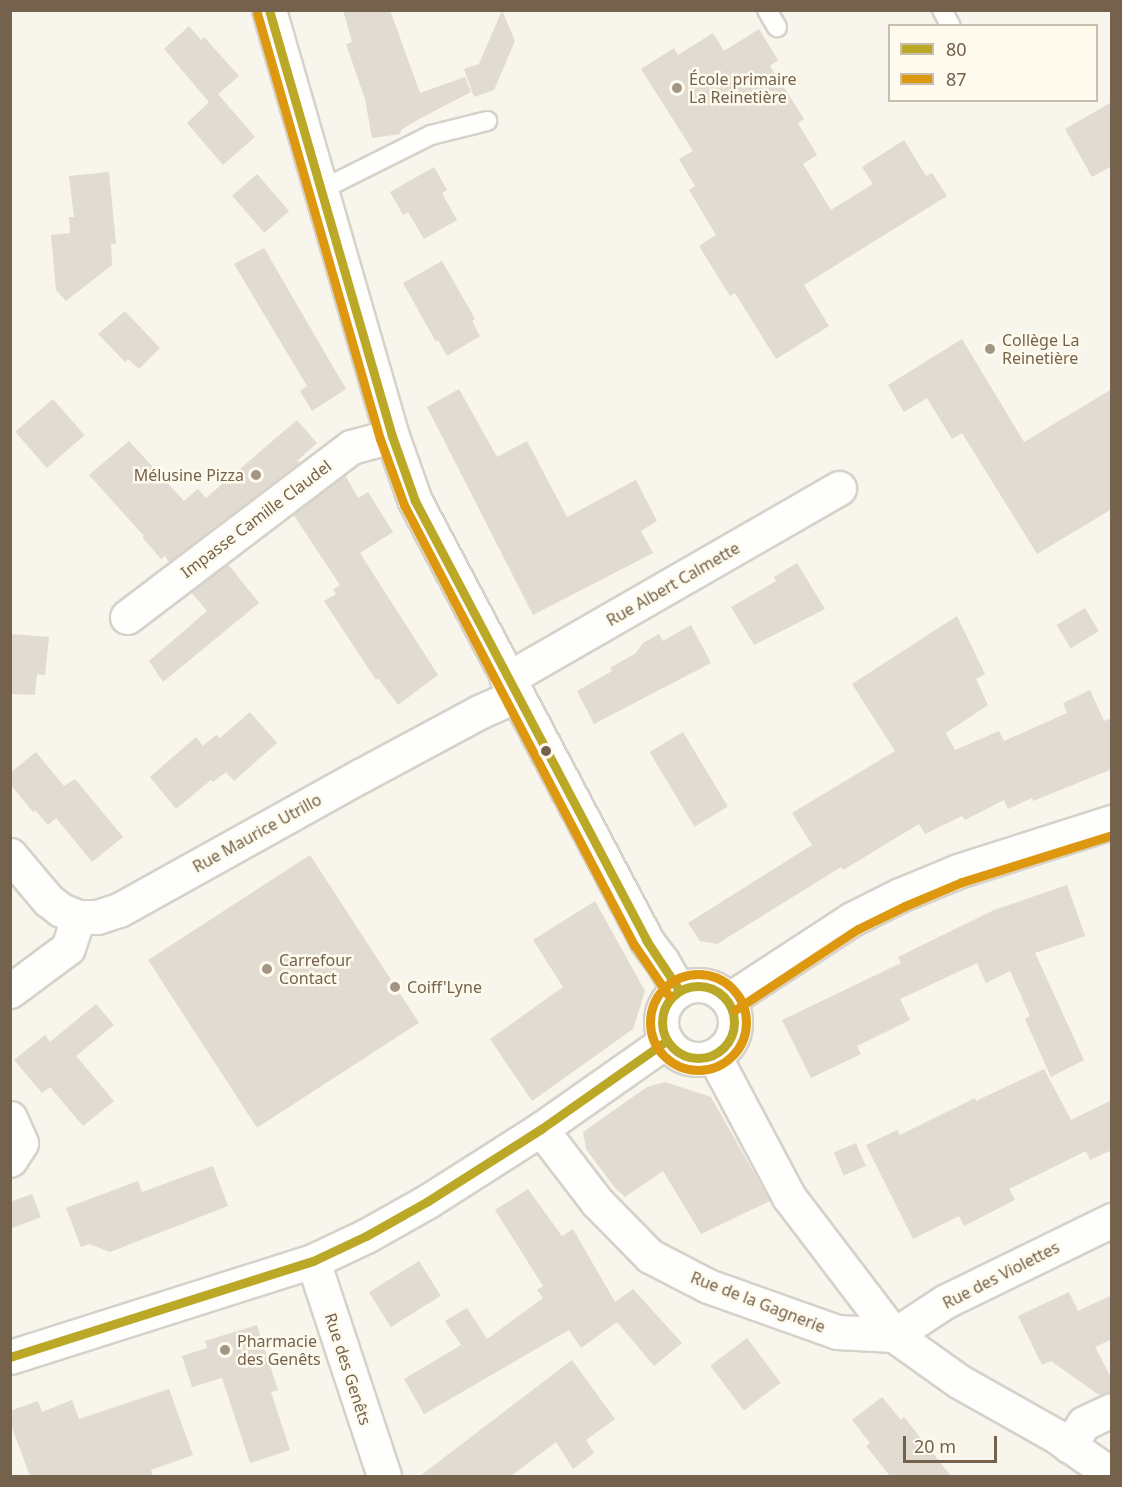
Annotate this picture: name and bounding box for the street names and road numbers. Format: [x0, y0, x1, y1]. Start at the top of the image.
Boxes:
street label: Impasse Camille Claudel [177, 456, 335, 582]
street label: Rue Albert Calmette [603, 538, 743, 630]
street label: Rue Maurice Utrillo [189, 790, 325, 876]
street label: Rue des Violettes [939, 1237, 1063, 1313]
street label: Rue de la Gagnerie [688, 1268, 828, 1336]
street label: Rue des Genêts [321, 1311, 375, 1427]

